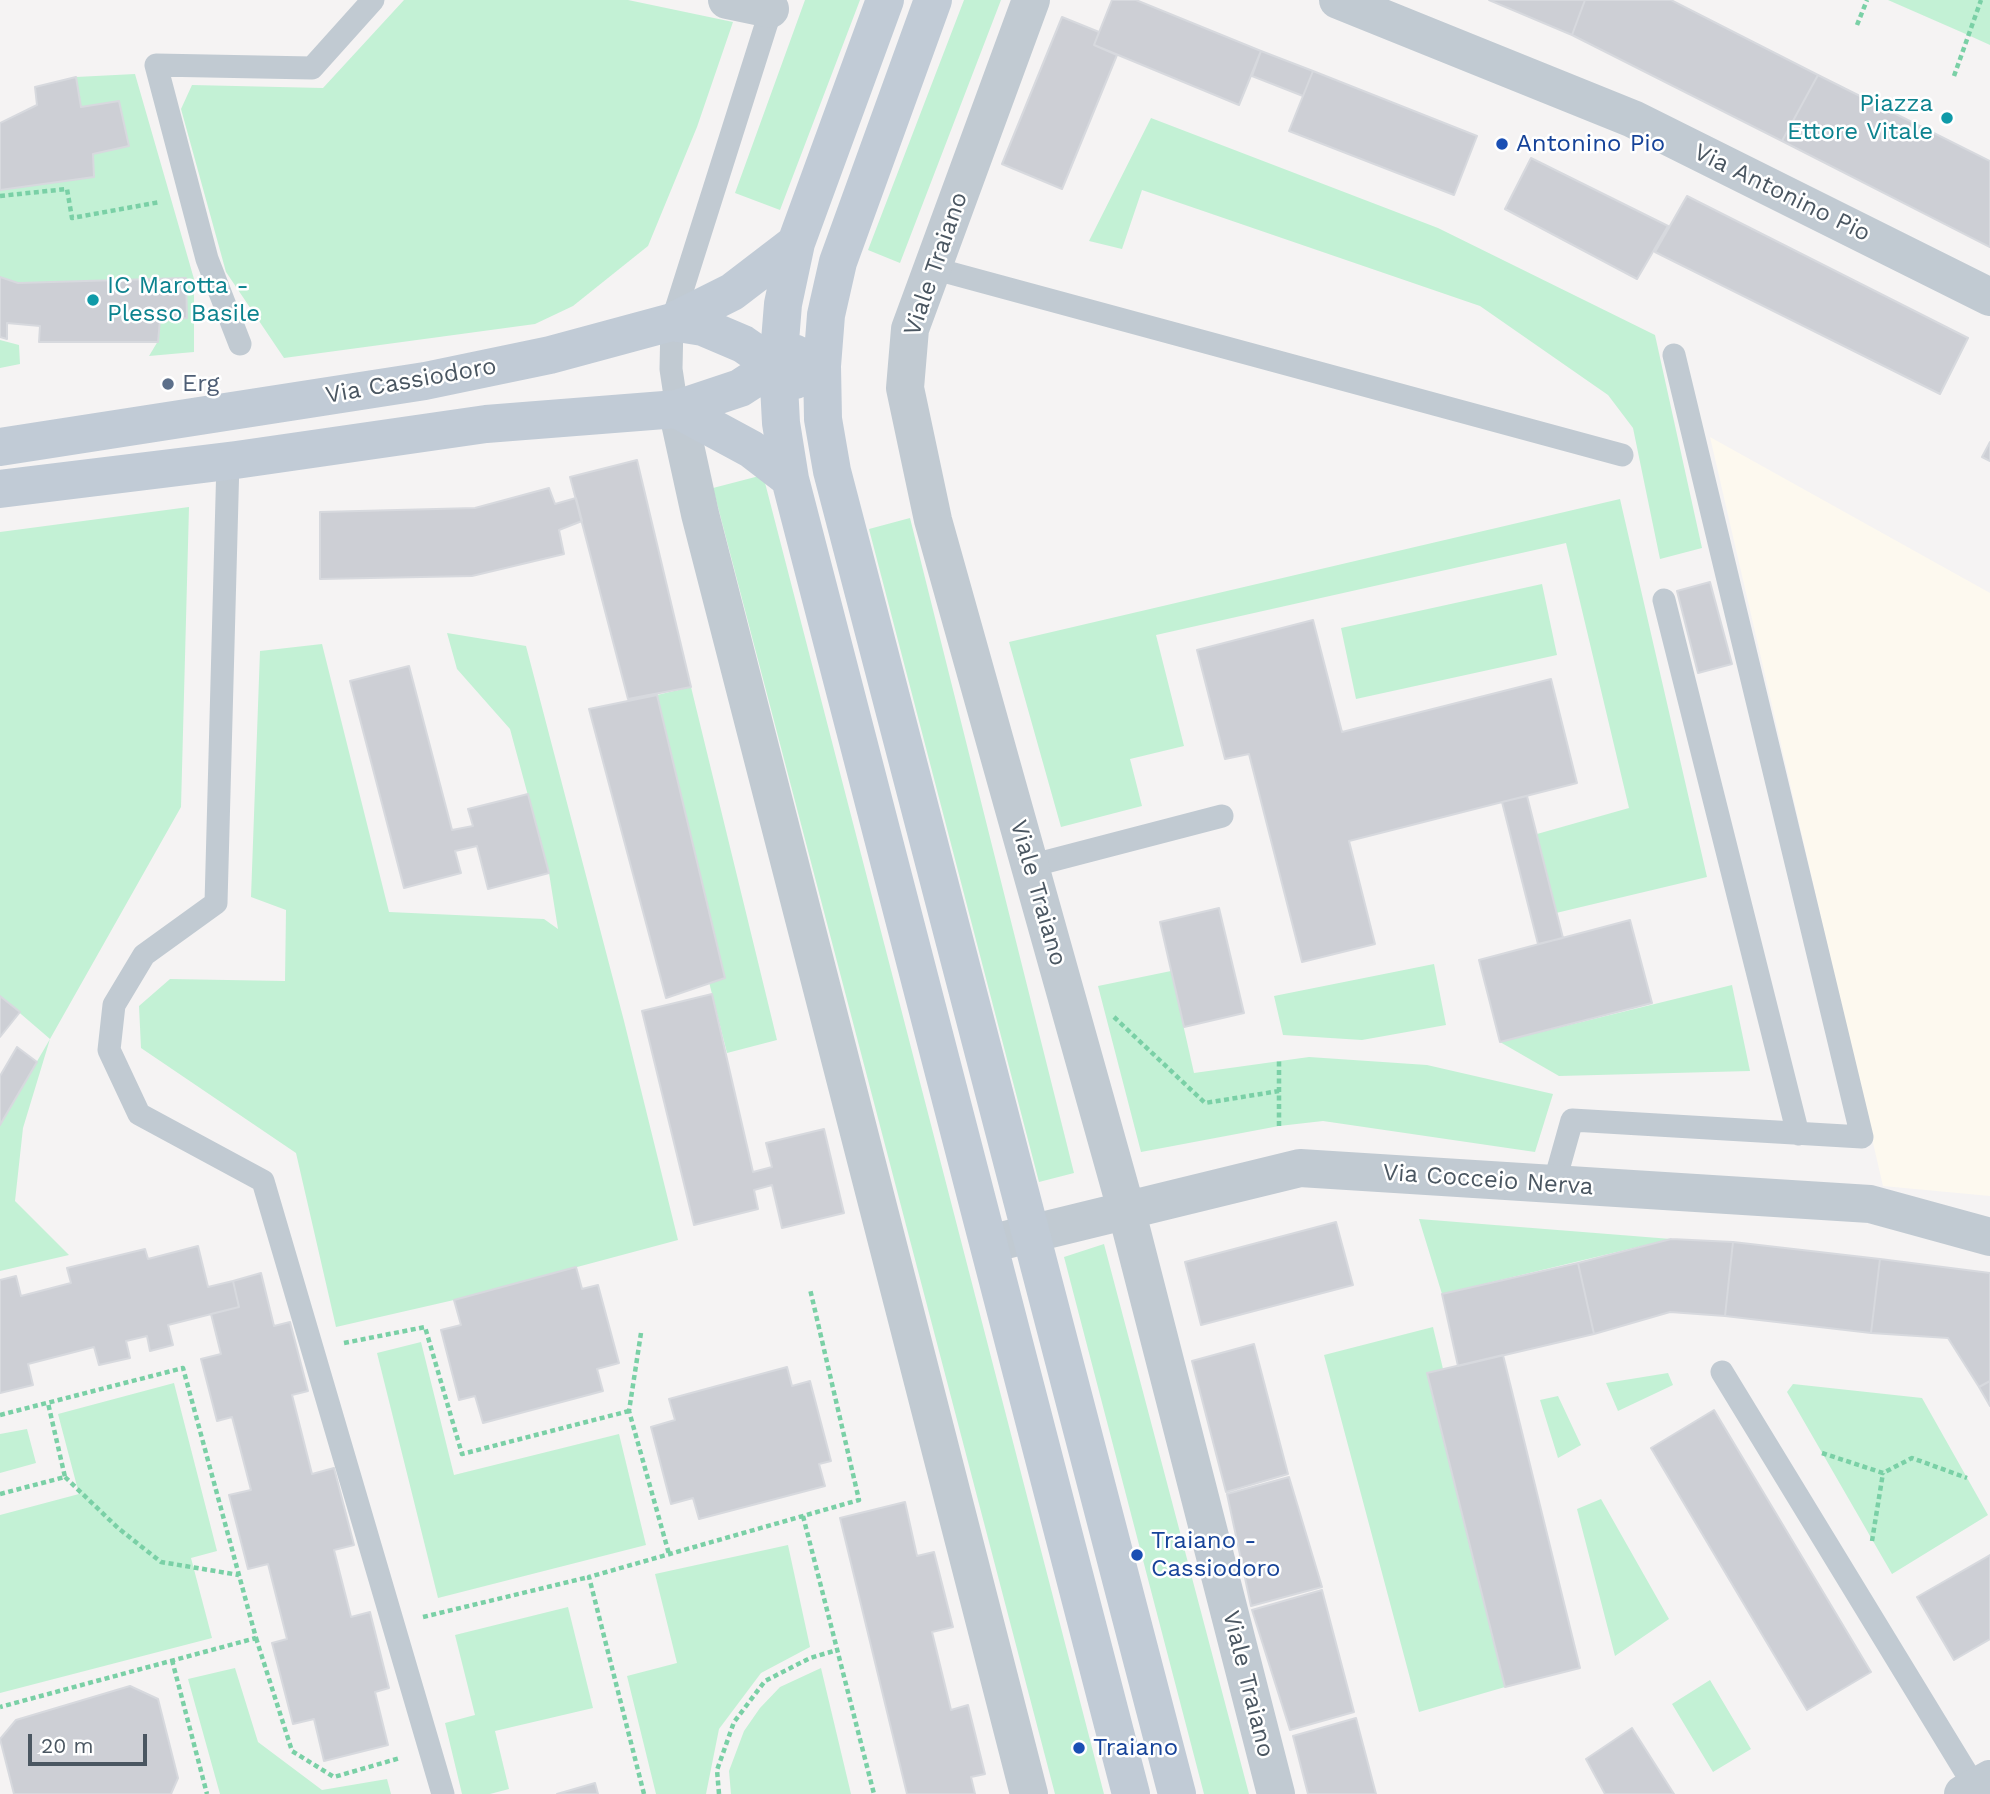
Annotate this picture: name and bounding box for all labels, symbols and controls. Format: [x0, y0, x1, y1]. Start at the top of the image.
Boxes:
place label: Piazza Ettore Vitale [1787, 90, 1933, 146]
marker: Piazza Ettore Vitale [1939, 110, 1955, 126]
place label: Antonino Pio [1516, 130, 1665, 158]
marker: Antonino Pio [1494, 136, 1510, 152]
street label: Via Antonino Pio [1689, 138, 1875, 248]
street label: Viale Traiano [898, 188, 974, 340]
place label: IC Marotta - Plesso Basile [107, 272, 260, 328]
marker: IC Marotta - Plesso Basile [85, 292, 101, 308]
street label: Via Cassiodoro [323, 352, 499, 410]
place label: Erg [182, 370, 219, 398]
marker: Erg [160, 376, 176, 392]
street label: Viale Traiano [1003, 817, 1073, 969]
street label: Via Cocceio Nerva [1382, 1158, 1594, 1202]
place label: Traiano - Cassiodoro [1151, 1527, 1280, 1583]
marker: Traiano - Cassiodoro [1129, 1547, 1145, 1563]
street label: Viale Traiano [1216, 1608, 1280, 1760]
scale bar [32, 1720, 150, 1764]
text: 20 m [41, 1733, 93, 1758]
place label: Traiano [1093, 1734, 1178, 1762]
marker: Traiano [1071, 1740, 1087, 1756]

